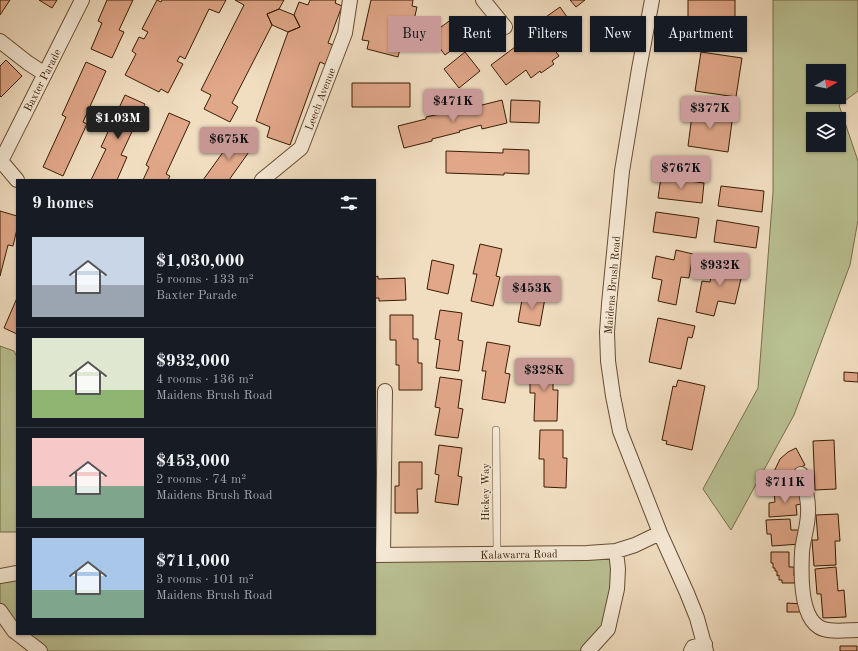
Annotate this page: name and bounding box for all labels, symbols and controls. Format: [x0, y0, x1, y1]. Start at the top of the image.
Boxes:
chip: Buy [388, 16, 441, 52]
chip: Rent [449, 16, 506, 52]
chip: Filters [514, 16, 582, 52]
chip: New [590, 16, 646, 52]
chip: Apartment [654, 16, 747, 52]
street label: Baxter Parade [23, 48, 64, 114]
north arrow [806, 64, 846, 104]
map controls [806, 64, 846, 152]
street label: Leech Avenue [304, 67, 338, 132]
pin: $471K [425, 89, 481, 123]
text: $471K [433, 95, 473, 108]
pin: $377K [682, 96, 738, 130]
text: $377K [690, 102, 730, 115]
pin: $1.03M [85, 106, 151, 140]
text: $1.03M [95, 112, 141, 125]
button: layers [806, 112, 846, 152]
pin: $675K [201, 127, 257, 161]
text: $675K [209, 133, 249, 146]
pin: $767K [653, 156, 709, 190]
text: $767K [661, 162, 701, 175]
icon: filters [338, 192, 360, 214]
text: 9 homes [32, 195, 94, 212]
street label: Maidens Brush Road [604, 235, 623, 335]
icon: home [64, 253, 112, 301]
text: $1,030,000 [156, 253, 244, 270]
pin: $932K [692, 253, 748, 287]
text: $932K [700, 259, 740, 272]
text: 5 rooms · 133 m² [156, 273, 254, 286]
pin: $453K [504, 276, 560, 310]
text: $453K [512, 282, 552, 295]
text: Baxter Parade [156, 289, 237, 302]
text: $932,000 [156, 353, 230, 370]
icon: home [64, 354, 112, 402]
pin: $328K [516, 358, 572, 392]
text: $328K [524, 364, 564, 377]
text: 4 rooms · 136 m² [156, 373, 254, 386]
text: Maidens Brush Road [156, 389, 272, 402]
text: $453,000 [156, 453, 230, 470]
icon: home [64, 454, 112, 502]
street label: Hickey Way [481, 463, 492, 521]
pin: $711K [757, 470, 813, 504]
text: 2 rooms · 74 m² [156, 473, 246, 486]
text: $711K [765, 476, 805, 489]
text: Maidens Brush Road [156, 489, 272, 502]
street label: Kalawarra Road [480, 549, 558, 562]
text: $711,000 [156, 553, 230, 570]
icon: home [64, 554, 112, 602]
text: 3 rooms · 101 m² [156, 573, 254, 586]
text: Maidens Brush Road [156, 589, 272, 602]

